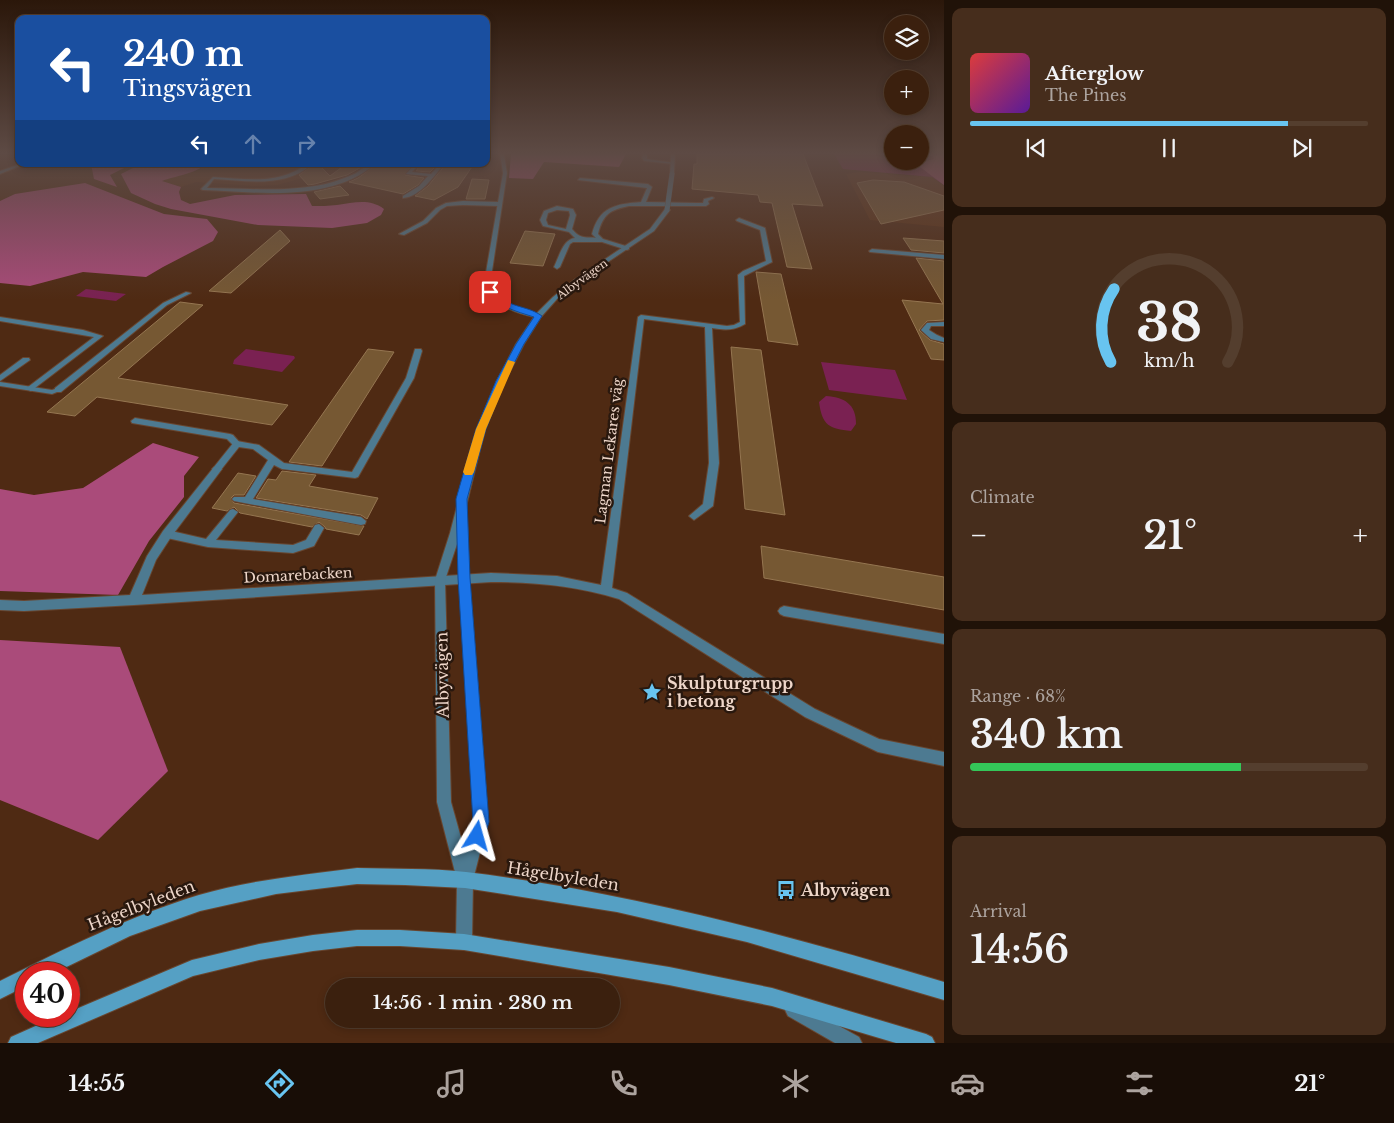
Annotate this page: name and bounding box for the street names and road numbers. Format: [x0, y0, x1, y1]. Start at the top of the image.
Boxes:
street label: Albyvägen [553, 256, 610, 303]
street label: Lagman Lekares väg [591, 377, 627, 525]
street label: Domarebacken [243, 563, 353, 587]
street label: Albyvägen [431, 632, 453, 719]
street label: Hågelbyleden [506, 857, 620, 895]
street label: Hågelbyleden [85, 875, 197, 935]

